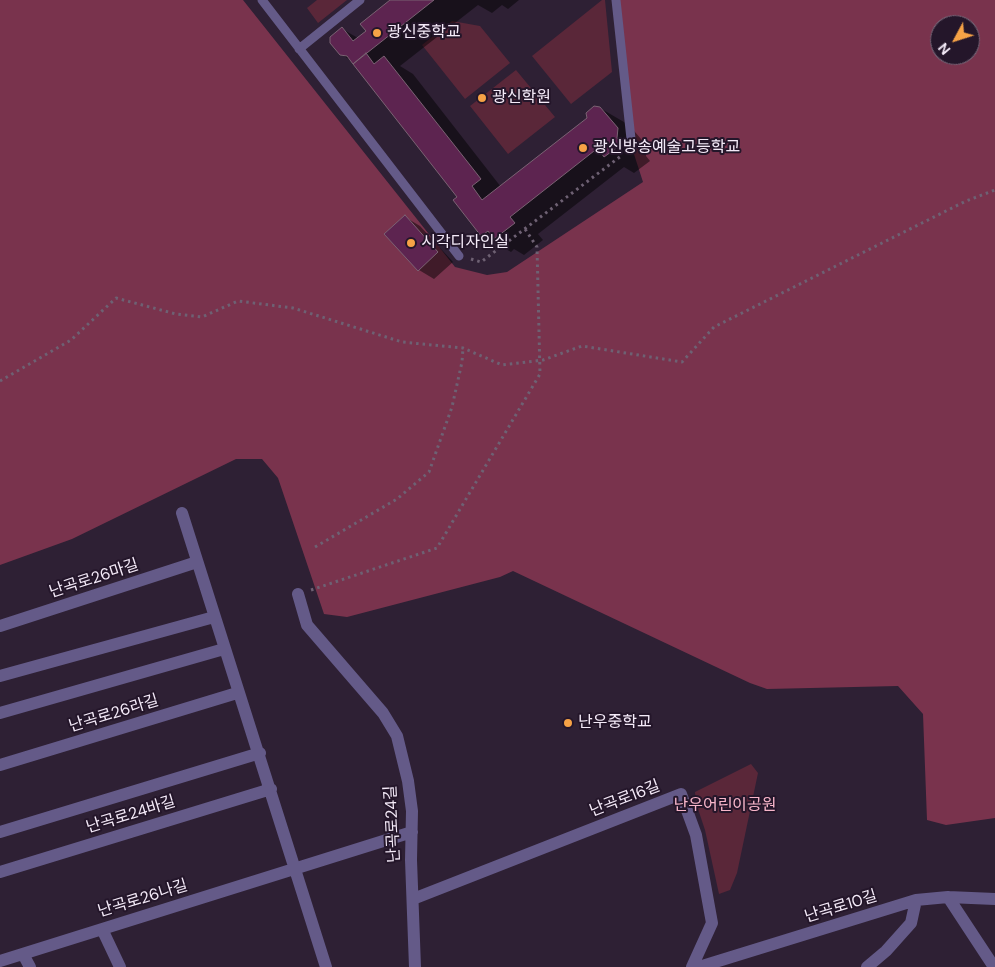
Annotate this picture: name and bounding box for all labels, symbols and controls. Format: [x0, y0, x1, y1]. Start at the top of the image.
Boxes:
north arrow [930, 15, 980, 65]
place label: 광신중학교 [387, 23, 461, 43]
marker: 광신중학교 [371, 27, 383, 39]
text: N [934, 39, 954, 59]
place label: 광신학원 [492, 88, 551, 108]
marker: 광신학원 [476, 92, 488, 104]
place label: 광신방송예술고등학교 [593, 138, 740, 158]
marker: 광신방송예술고등학교 [577, 142, 589, 154]
place label: 시각디자인실 [421, 233, 509, 253]
marker: 시각디자인실 [405, 237, 417, 249]
street label: 난곡로26마길 [47, 556, 141, 602]
street label: 난곡로26라길 [67, 691, 161, 737]
place label: 난우중학교 [578, 713, 652, 733]
marker: 난우중학교 [562, 717, 574, 729]
street label: 난곡로16길 [587, 777, 663, 821]
street label: 난곡로24길 [381, 785, 405, 863]
street label: 난곡로24바길 [84, 792, 178, 838]
park label: 난우어린이공원 [673, 796, 777, 816]
street label: 난곡로26나길 [96, 876, 190, 922]
street label: 난곡로10길 [802, 887, 880, 927]

